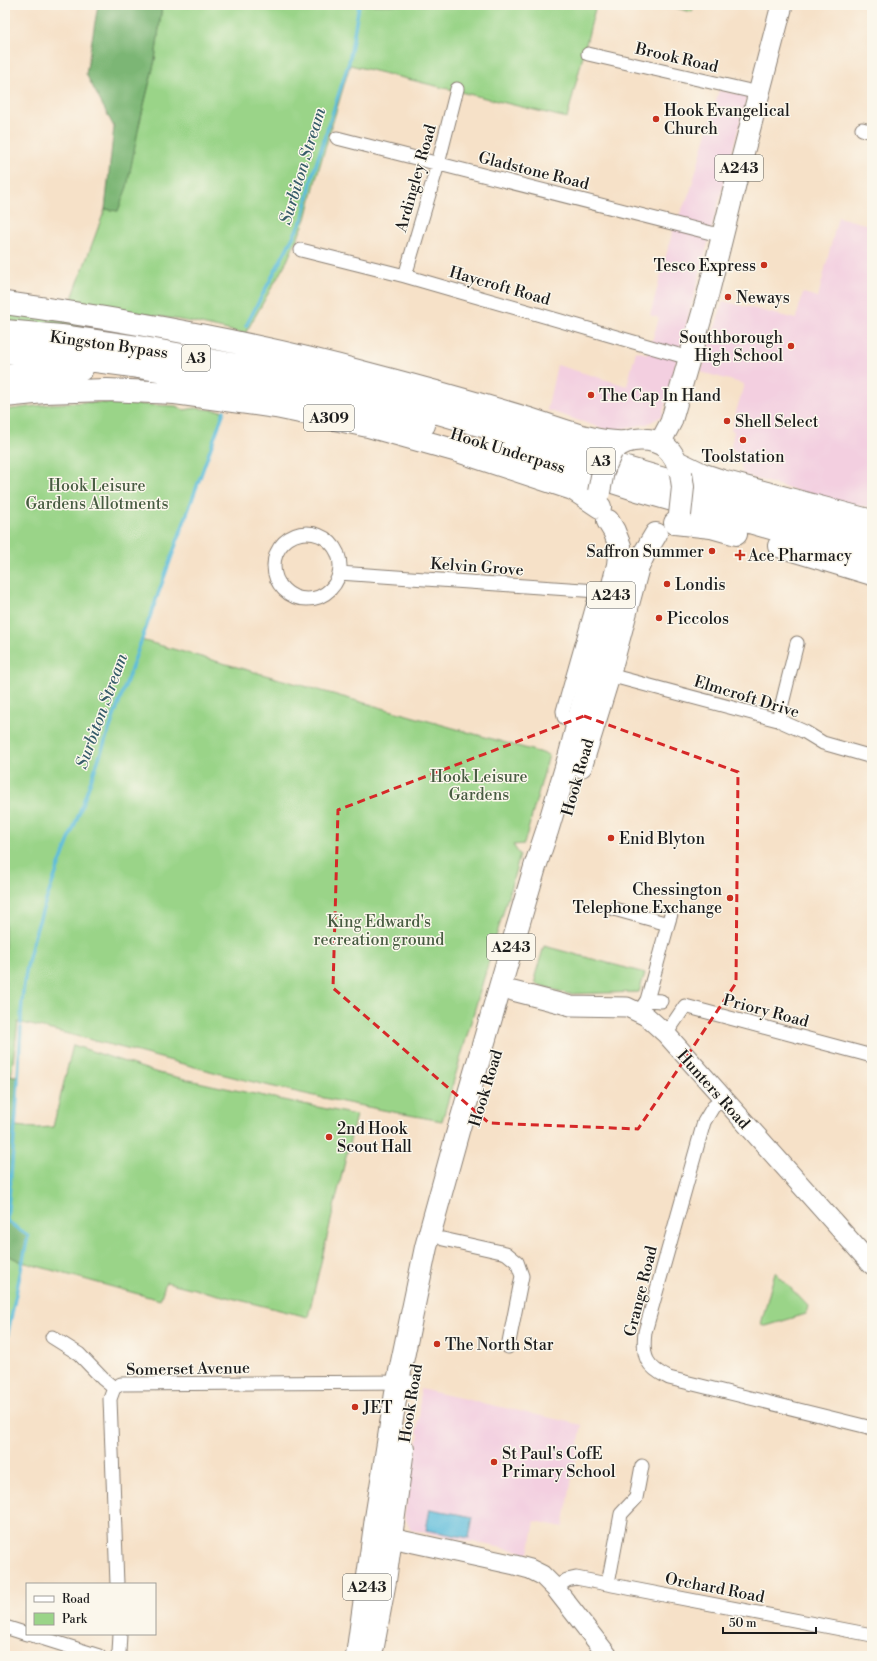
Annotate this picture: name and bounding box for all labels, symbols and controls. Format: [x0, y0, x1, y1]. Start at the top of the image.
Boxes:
street label: Brook Road [632, 38, 720, 77]
place label: Hook Evangelical Church [664, 101, 790, 139]
water label: Surbiton Stream [275, 105, 331, 228]
marker: Hook Evangelical Church [651, 114, 661, 124]
street label: Ardingley Road [391, 122, 441, 235]
street label: Gladstone Road [476, 148, 591, 194]
road number: A243 [715, 155, 763, 181]
place label: Tesco Express [653, 256, 756, 276]
marker: Tesco Express [759, 260, 769, 270]
street label: Haycroft Road [447, 262, 553, 310]
place label: Neways [736, 288, 790, 308]
marker: Neways [723, 292, 733, 302]
street label: Kingston Bypass [48, 327, 169, 363]
place label: Southborough High School [680, 328, 783, 366]
marker: Southborough High School [786, 341, 796, 351]
road number: A3 [182, 345, 210, 371]
place label: The Cap In Hand [599, 386, 721, 406]
marker: The Cap In Hand [586, 390, 596, 400]
road number: A309 [304, 405, 354, 431]
place label: Shell Select [735, 412, 819, 432]
marker: Shell Select [722, 416, 732, 426]
street label: Hook Underpass [448, 424, 568, 478]
marker: Toolstation [738, 435, 748, 445]
place label: Toolstation [701, 447, 785, 467]
road number: A3 [587, 448, 615, 474]
park label: Hook Leisure Gardens Allotments [26, 476, 168, 514]
place label: Saffron Summer [587, 542, 704, 562]
marker: Saffron Summer [707, 546, 717, 556]
place label: Ace Pharmacy [747, 546, 852, 566]
marker: Ace Pharmacy [735, 550, 745, 560]
street label: Kelvin Grove [430, 554, 524, 580]
place label: Londis [675, 575, 726, 595]
marker: Londis [662, 579, 672, 589]
road number: A243 [587, 582, 635, 608]
place label: Piccolos [667, 609, 729, 629]
marker: Piccolos [654, 613, 664, 623]
water label: Surbiton Stream [71, 650, 133, 772]
street label: Elmcroft Drive [691, 671, 802, 723]
street label: Hook Road [557, 736, 599, 818]
park label: Hook Leisure Gardens [430, 767, 528, 805]
place label: Enid Blyton [619, 829, 706, 849]
marker: Enid Blyton [606, 833, 616, 843]
place label: Chessington Telephone Exchange [573, 880, 722, 918]
marker: Chessington Telephone Exchange [725, 893, 735, 903]
park label: King Edward's recreation ground [314, 912, 444, 950]
road number: A243 [487, 934, 535, 960]
street label: Priory Road [721, 990, 811, 1032]
street label: Hunters Road [673, 1046, 754, 1133]
street label: Hook Road [465, 1047, 507, 1129]
place label: 2nd Hook Scout Hall [337, 1119, 412, 1157]
marker: 2nd Hook Scout Hall [324, 1132, 334, 1142]
street label: Grange Road [620, 1244, 662, 1339]
place label: The North Star [445, 1335, 554, 1355]
marker: The North Star [432, 1339, 442, 1349]
street label: Somerset Avenue [126, 1358, 250, 1380]
street label: Hook Road [395, 1362, 427, 1444]
place label: JET [362, 1398, 393, 1418]
marker: JET [350, 1402, 360, 1412]
place label: St Paul's CofE Primary School [502, 1444, 616, 1482]
marker: St Paul's CofE Primary School [489, 1457, 499, 1467]
street label: Orchard Road [663, 1569, 766, 1607]
road number: A243 [343, 1574, 391, 1600]
legend [26, 1583, 156, 1635]
text: Road [62, 1592, 90, 1607]
scale bar [723, 1609, 816, 1635]
text: Park [62, 1612, 88, 1627]
text: 50 m [729, 1616, 757, 1631]

